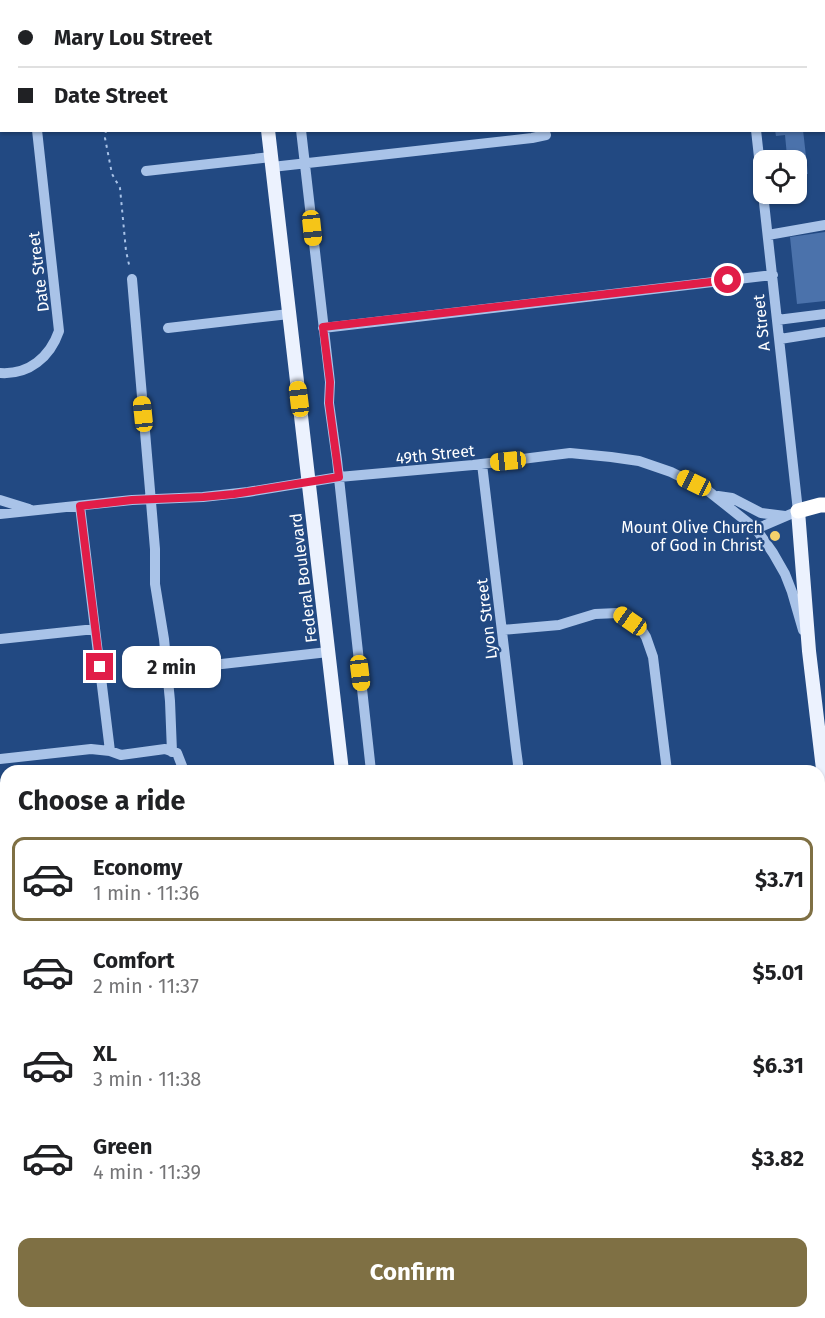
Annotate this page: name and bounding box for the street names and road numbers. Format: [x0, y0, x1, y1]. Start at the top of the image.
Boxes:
street label: Date Street [24, 230, 53, 313]
street label: A Street [749, 293, 774, 352]
street label: 49th Street [395, 441, 476, 468]
street label: Federal Boulevard [286, 512, 321, 644]
street label: Lyon Street [472, 577, 501, 660]

